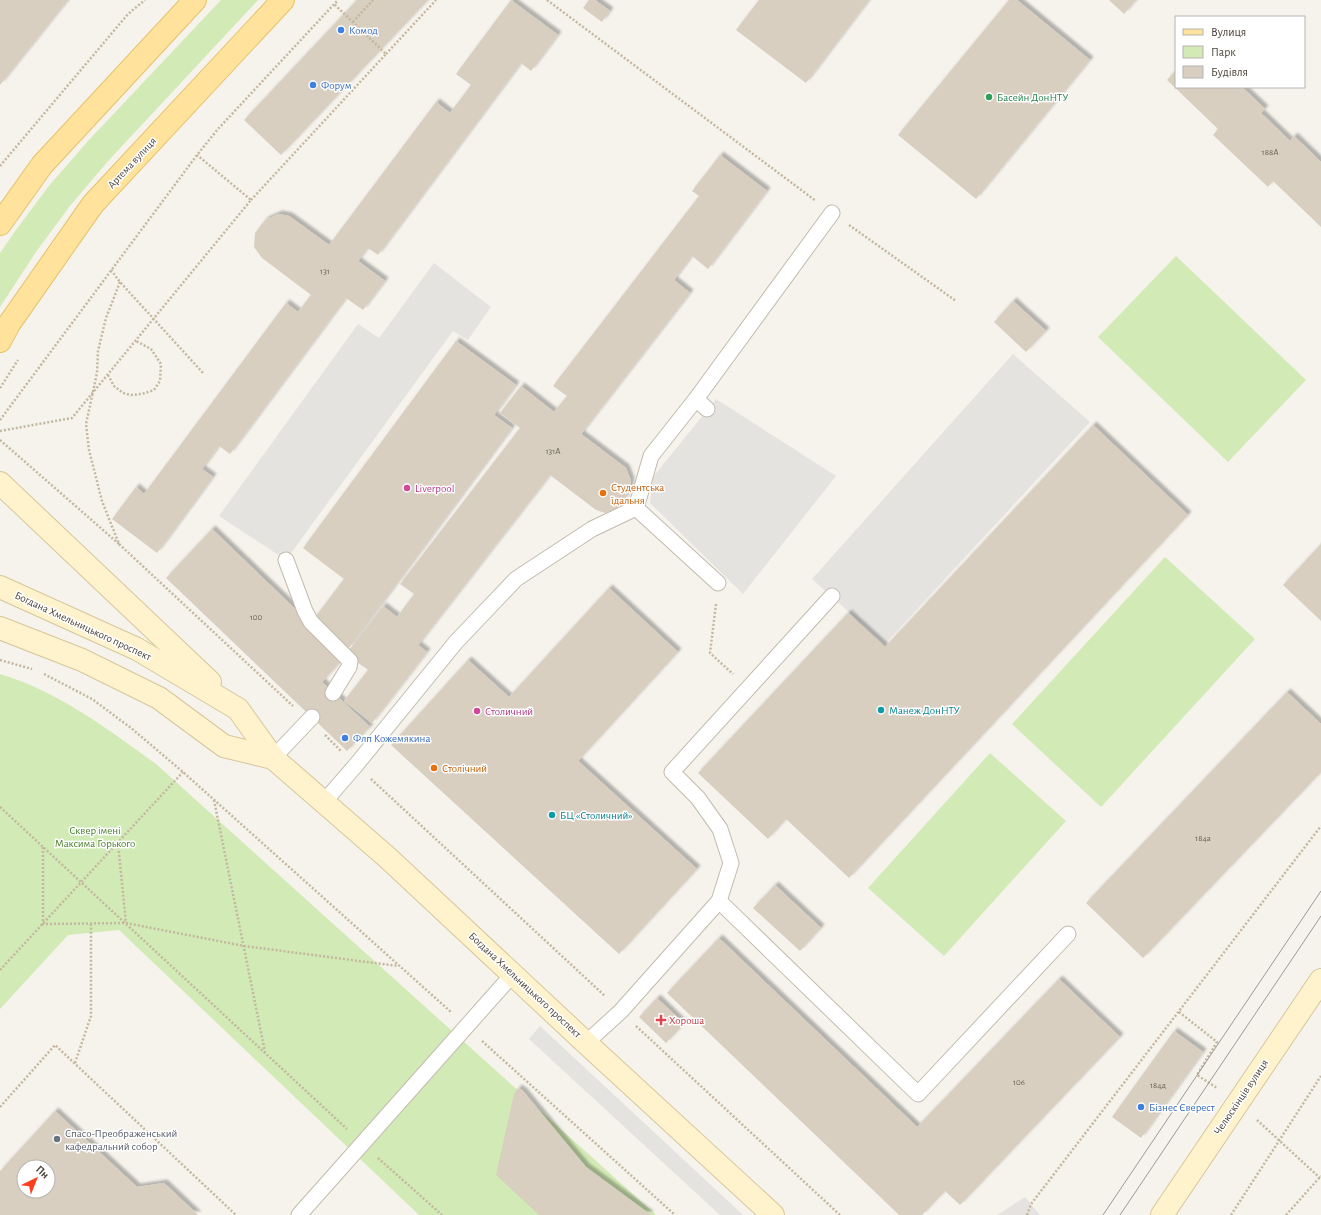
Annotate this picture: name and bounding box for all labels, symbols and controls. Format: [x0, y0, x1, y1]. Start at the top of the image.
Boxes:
legend [1175, 16, 1305, 88]
marker: Комод [336, 25, 346, 35]
place label: Комод [349, 25, 378, 36]
text: Вулиця [1211, 26, 1246, 39]
text: Парк [1211, 46, 1236, 58]
text: Будівля [1211, 66, 1248, 79]
marker: Форум [308, 80, 318, 90]
place label: Форум [321, 80, 352, 91]
marker: Басейн ДонНТУ [984, 92, 994, 102]
place label: Басейн ДонНТУ [997, 92, 1068, 103]
street label: Артема вулиця [106, 135, 158, 191]
house number: 188А [1262, 148, 1279, 157]
house number: 131 [320, 267, 330, 276]
house number: 131А [545, 447, 561, 456]
place label: Студентська їдальня [611, 482, 664, 506]
marker: Liverpool [402, 483, 412, 493]
place label: Liverpool [415, 483, 454, 494]
marker: Студентська їдальня [598, 488, 608, 498]
street label: Богдана Хмельницького проспект [13, 589, 153, 663]
house number: 100 [250, 613, 263, 622]
marker: Манеж ДонНТУ [876, 705, 886, 715]
place label: Манеж ДонНТУ [889, 705, 960, 716]
marker: Столичний [472, 706, 482, 716]
place label: Столичний [485, 706, 533, 717]
marker: Флп Кожемякина [340, 733, 350, 743]
place label: Флп Кожемякина [353, 733, 430, 744]
marker: Столічний [429, 763, 439, 773]
place label: Столічний [442, 763, 487, 774]
marker: БЦ «Столичний» [547, 810, 557, 820]
place label: БЦ «Столичний» [560, 810, 633, 821]
park label: Сквер імені Максима Горького [55, 825, 135, 849]
house number: 184а [1195, 834, 1211, 843]
street label: Богдана Хмельницького проспект [467, 930, 583, 1040]
marker: Хороша [656, 1015, 666, 1025]
place label: Хороша [669, 1015, 704, 1026]
street label: Челюскінців вулиця [1212, 1057, 1270, 1137]
house number: 106 [1013, 1078, 1025, 1087]
house number: 184д [1150, 1081, 1167, 1090]
marker: Бізнес Єверест [1136, 1102, 1146, 1112]
place label: Бізнес Єверест [1149, 1102, 1215, 1113]
place label: Спасо-Преображенський кафедральний собор [65, 1128, 177, 1152]
marker: Спасо-Преображенський кафедральний собор [52, 1134, 62, 1144]
north arrow [16, 1159, 56, 1199]
text: Пн [34, 1163, 51, 1181]

